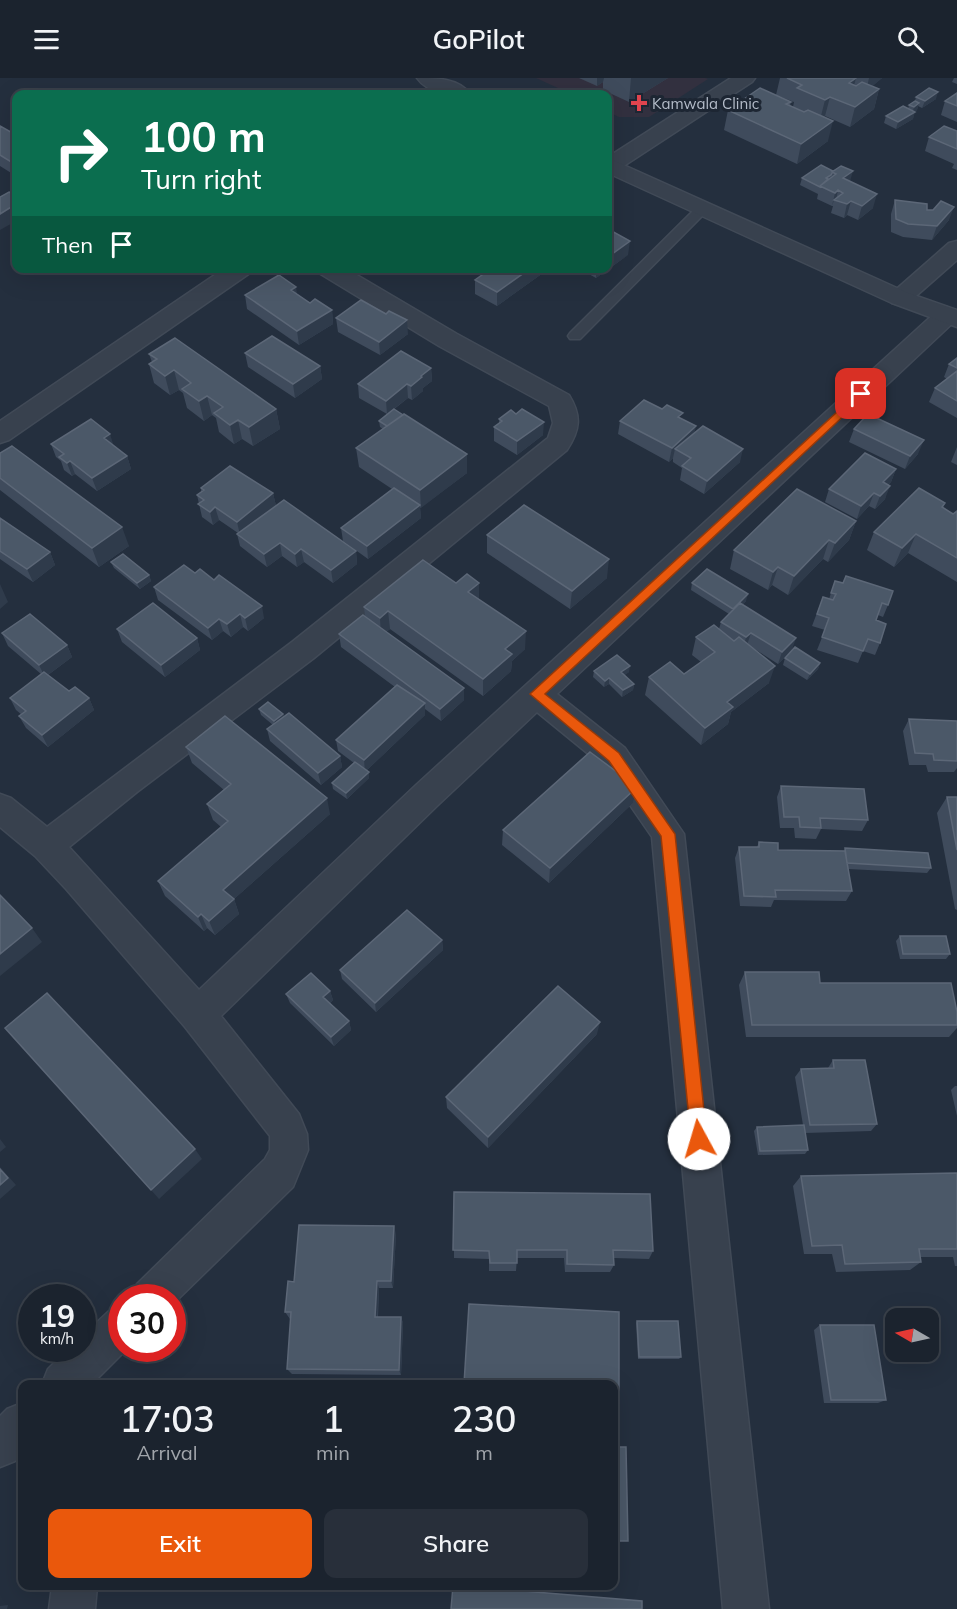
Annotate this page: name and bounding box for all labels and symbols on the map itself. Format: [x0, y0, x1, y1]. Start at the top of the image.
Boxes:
marker: Kamwala Clinic [630, 94, 648, 112]
place label: Kamwala Clinic [652, 94, 759, 113]
pin [835, 368, 886, 419]
position arrow [667, 1107, 731, 1171]
speed limit sign: 30 [108, 1284, 186, 1362]
north arrow [885, 1308, 939, 1362]

